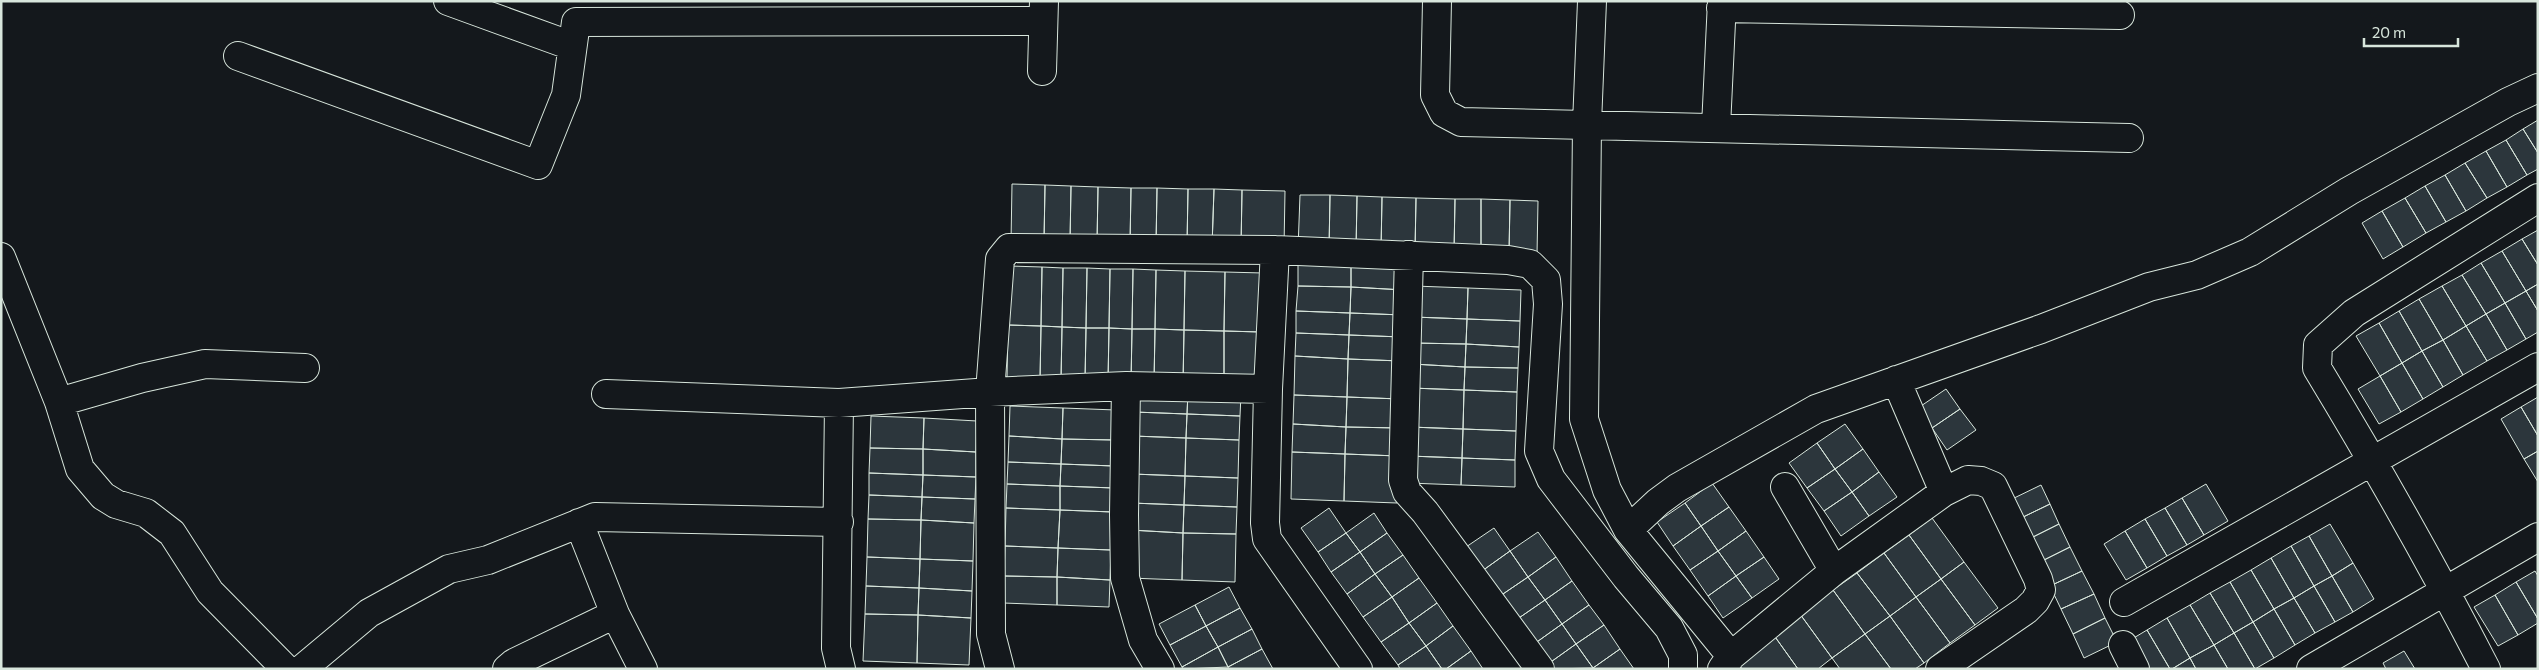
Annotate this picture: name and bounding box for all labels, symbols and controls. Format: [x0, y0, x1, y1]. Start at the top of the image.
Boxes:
scale bar [2364, 15, 2458, 47]
text: 20 m [2372, 23, 2406, 41]

